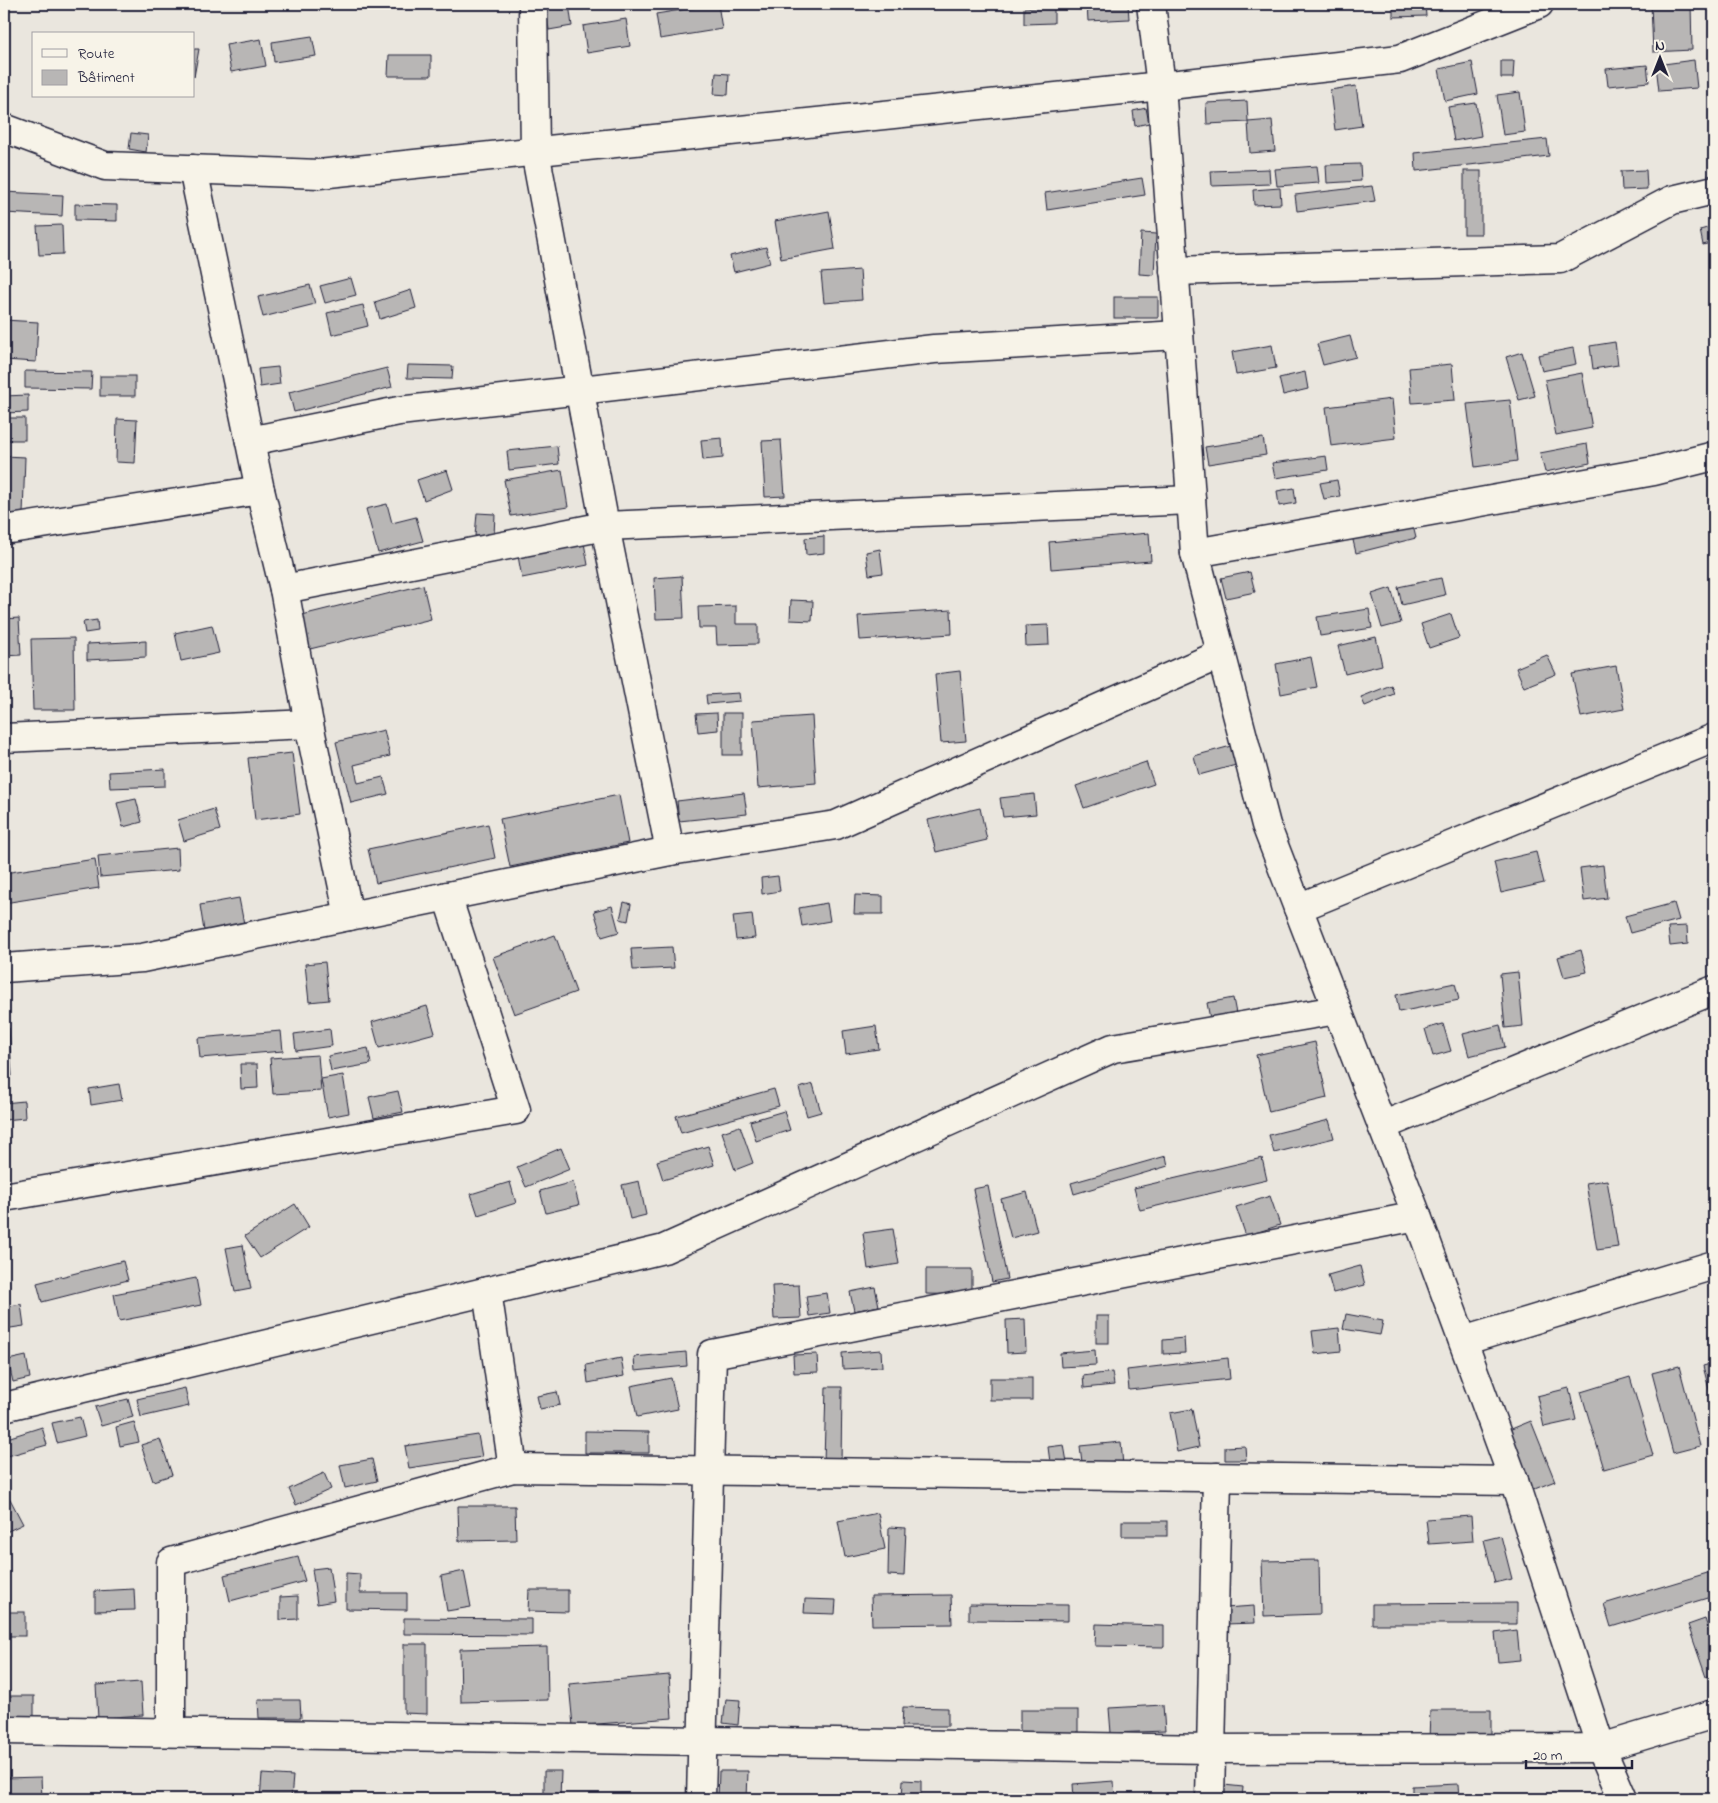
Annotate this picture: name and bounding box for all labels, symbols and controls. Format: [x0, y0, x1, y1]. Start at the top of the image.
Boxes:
legend [32, 32, 195, 98]
north arrow [1636, 32, 1686, 82]
text: N [1655, 36, 1665, 57]
text: Route [78, 43, 115, 65]
text: Bâtiment [77, 67, 135, 89]
scale bar [1526, 1738, 1632, 1770]
text: 20 m [1533, 1745, 1563, 1767]

